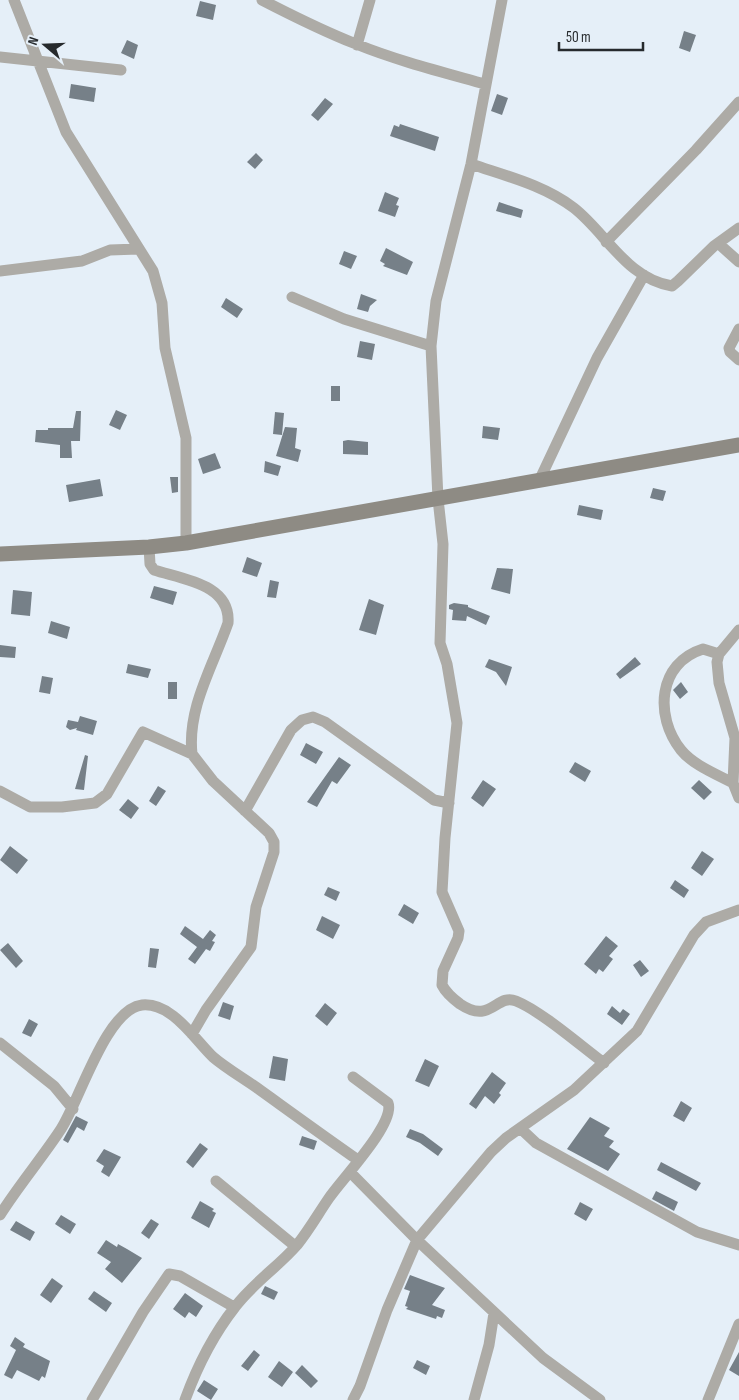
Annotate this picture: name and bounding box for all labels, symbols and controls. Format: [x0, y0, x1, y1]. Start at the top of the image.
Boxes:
north arrow [20, 20, 70, 70]
scale bar [559, 20, 643, 52]
text: 50 m [566, 28, 591, 47]
text: N [24, 35, 42, 47]

